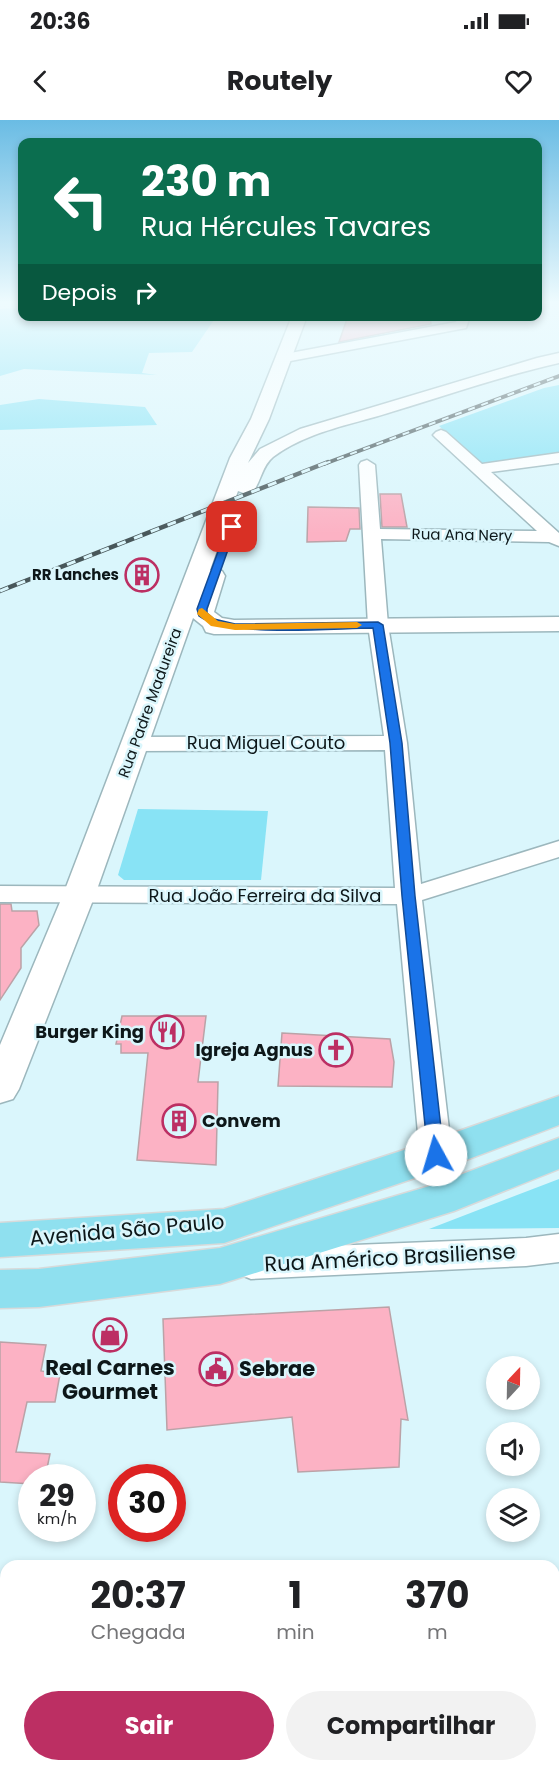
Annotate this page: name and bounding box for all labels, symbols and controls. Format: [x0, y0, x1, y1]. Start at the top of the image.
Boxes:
text: 20:36 [30, 6, 90, 37]
text: Routely [227, 62, 332, 99]
icon: back [24, 65, 57, 98]
icon: heart [502, 65, 535, 98]
text: 230 m [141, 152, 271, 211]
icon: left [42, 162, 120, 240]
text: Rua Hércules Tavares [141, 208, 431, 245]
icon: right [129, 276, 162, 309]
text: Depois [42, 277, 117, 308]
pin [206, 501, 257, 552]
icon: arrive [215, 510, 248, 543]
street label: Rua Ana Nery [412, 523, 513, 546]
building icon: RR Lanches [124, 557, 160, 593]
place label: RR Lanches [32, 564, 119, 585]
street label: Rua Padre Madureira [113, 625, 186, 781]
street label: Rua Miguel Couto [187, 730, 345, 755]
street label: Rua João Ferreira da Silva [149, 883, 381, 908]
restaurant icon: Burger King [149, 1014, 185, 1050]
place label: Burger King [35, 1019, 144, 1044]
church icon: Igreja Agnus [318, 1032, 354, 1068]
place label: Igreja Agnus [196, 1037, 313, 1062]
building icon: Convem [161, 1103, 197, 1139]
place label: Convem [202, 1108, 281, 1133]
position arrow [404, 1123, 468, 1187]
street label: Avenida São Paulo [28, 1207, 226, 1252]
street label: Rua Américo Brasiliense [264, 1236, 516, 1279]
shop icon: Real Carnes Gourmet [92, 1317, 128, 1353]
public building icon: Sebrae [198, 1351, 234, 1387]
place label: Real Carnes Gourmet [45, 1353, 175, 1406]
place label: Sebrae [239, 1354, 315, 1383]
north arrow [486, 1356, 540, 1410]
map controls [486, 1356, 540, 1542]
button: sound [486, 1422, 540, 1476]
speed limit sign: 30 [108, 1464, 186, 1542]
text: 29 [39, 1474, 75, 1517]
button: layers [486, 1488, 540, 1542]
text: km/h [37, 1508, 77, 1529]
text: 20:37 [90, 1570, 186, 1621]
text: 1 [289, 1570, 302, 1621]
text: 370 [405, 1570, 470, 1621]
text: Chegada [91, 1618, 185, 1646]
text: min [276, 1618, 315, 1646]
text: m [427, 1618, 448, 1646]
button: Sair [24, 1691, 274, 1760]
button: Compartilhar [286, 1691, 536, 1760]

